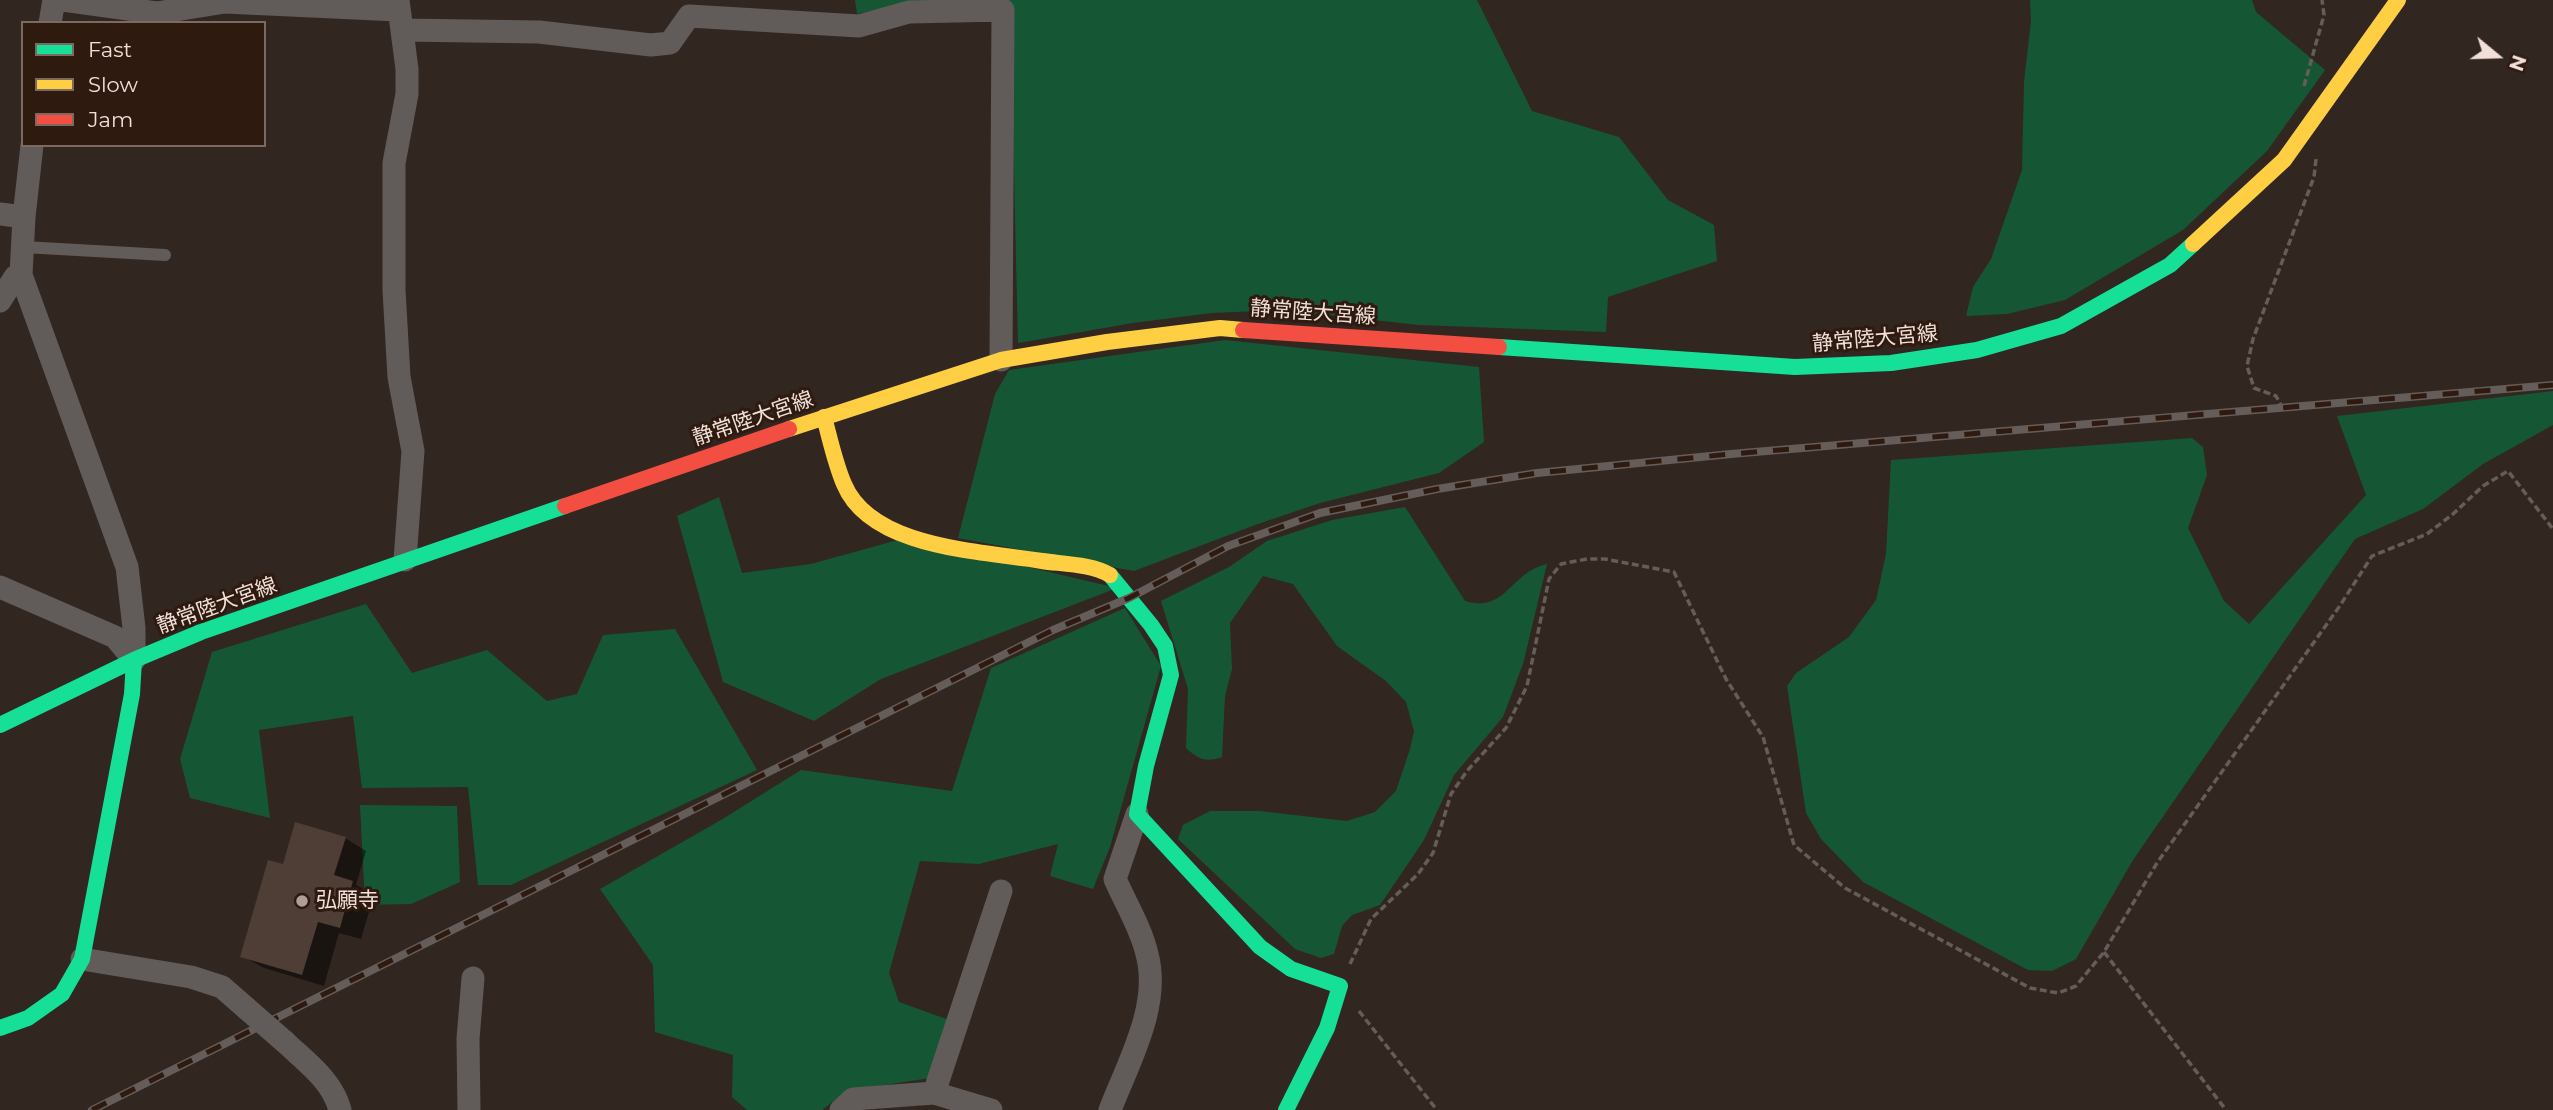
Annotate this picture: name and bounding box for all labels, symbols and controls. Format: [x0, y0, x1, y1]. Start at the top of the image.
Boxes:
legend [21, 21, 266, 147]
north arrow [2462, 21, 2532, 91]
text: Fast [88, 37, 132, 62]
text: N [2504, 52, 2531, 74]
text: Slow [88, 72, 138, 97]
text: Jam [88, 107, 133, 132]
street label: 静常陸大宮線 [1249, 296, 1377, 330]
street label: 静常陸大宮線 [1811, 321, 1939, 357]
street label: 静常陸大宮線 [689, 387, 817, 451]
street label: 静常陸大宮線 [153, 573, 281, 639]
place label: 弘願寺 [316, 888, 379, 914]
marker: 弘願寺 [294, 893, 310, 909]

